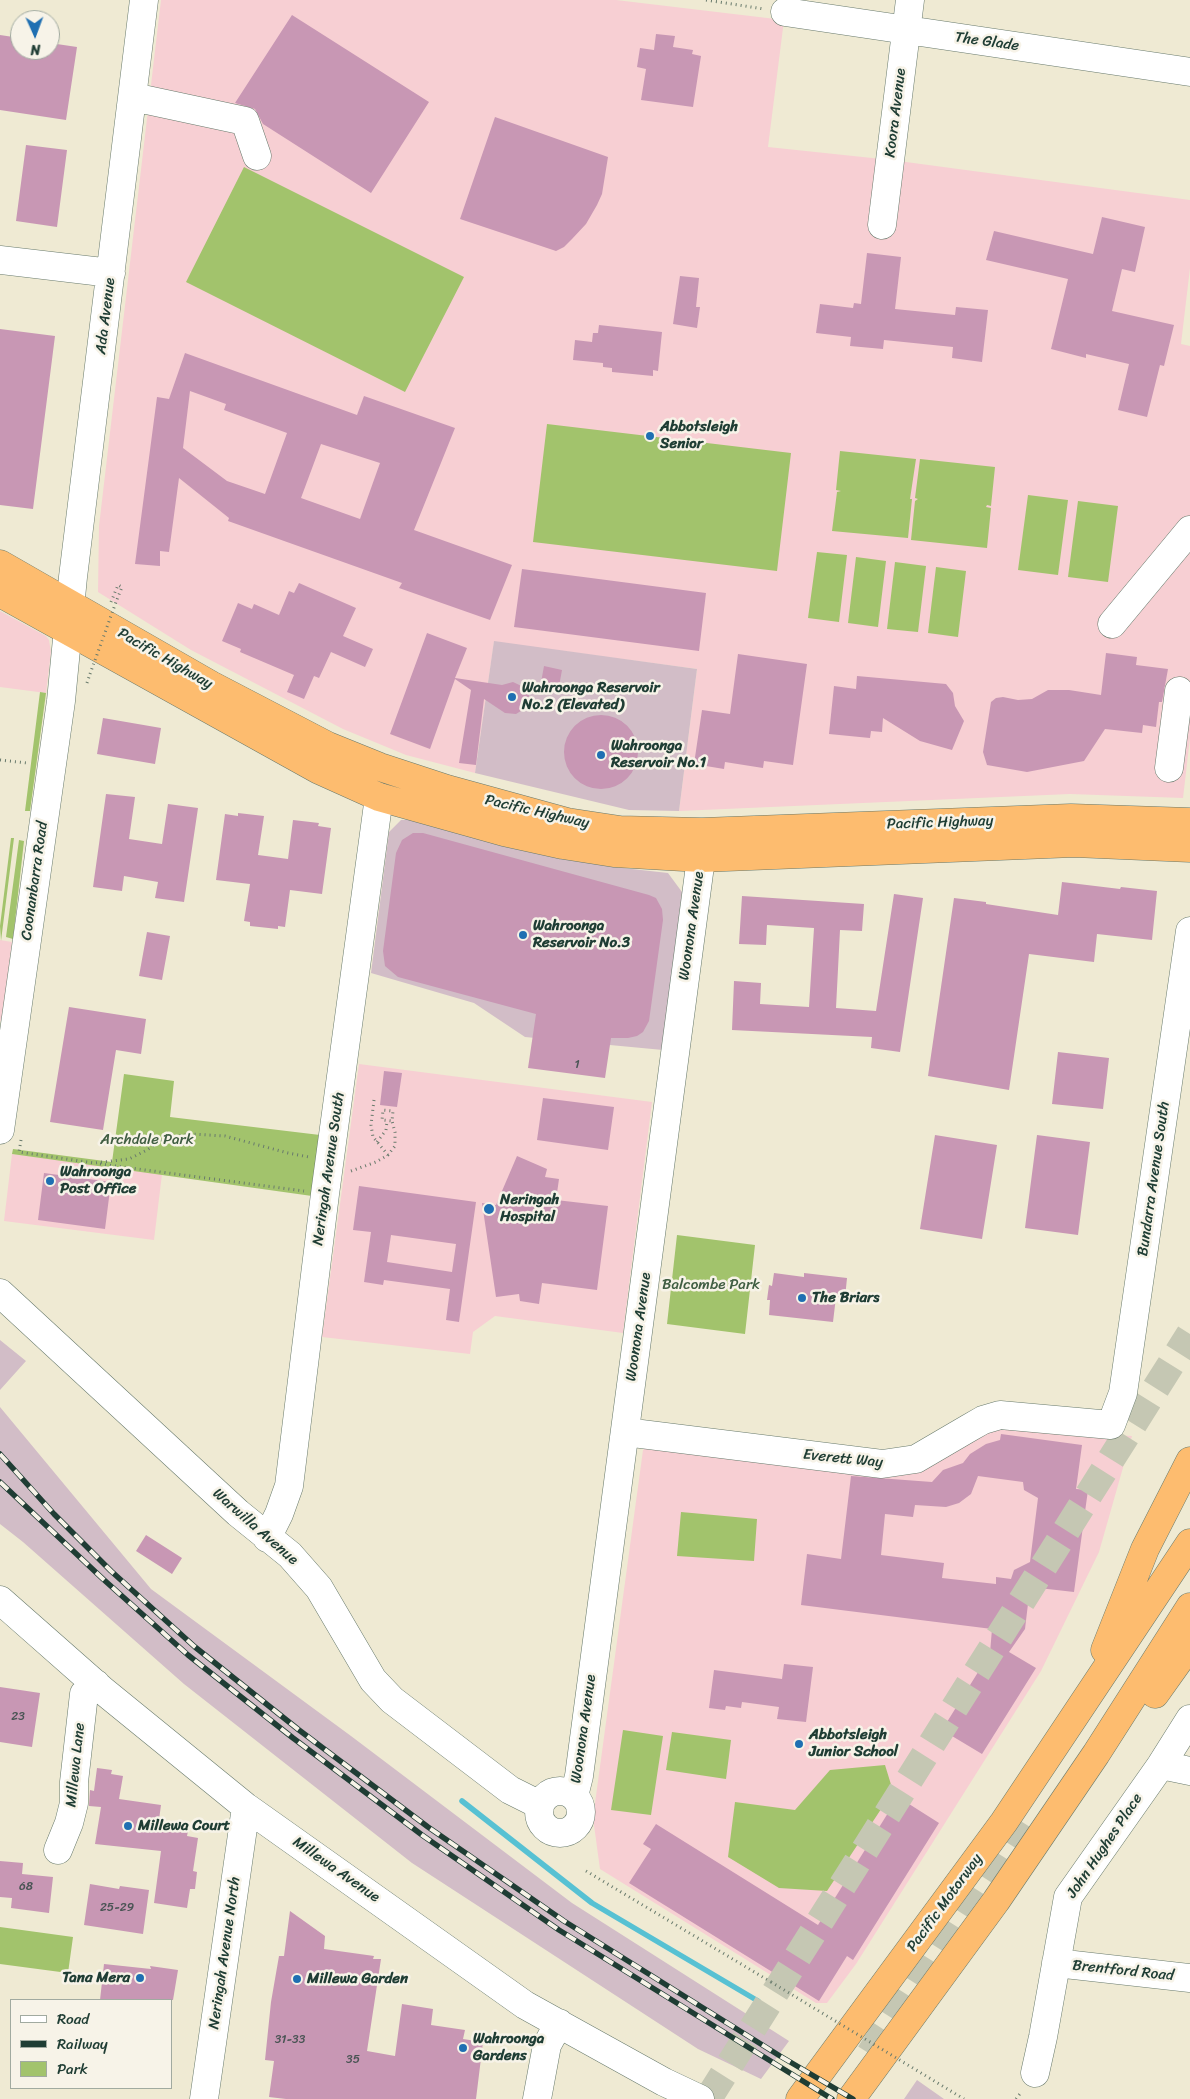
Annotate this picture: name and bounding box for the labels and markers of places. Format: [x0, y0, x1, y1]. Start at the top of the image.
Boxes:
place label: Abbotsleigh Senior [660, 418, 738, 453]
marker: Abbotsleigh Senior [644, 430, 656, 442]
place label: Wahroonga Reservoir No.2 (Elevated) [522, 679, 660, 714]
marker: Wahroonga Reservoir No.2 (Elevated) [506, 691, 518, 703]
place label: Wahroonga Reservoir No.1 [611, 737, 706, 772]
marker: Wahroonga Reservoir No.1 [595, 749, 607, 761]
place label: Wahroonga Reservoir No.3 [533, 917, 630, 952]
marker: Wahroonga Reservoir No.3 [517, 929, 529, 941]
place label: Wahroonga Post Office [60, 1163, 136, 1198]
marker: Wahroonga Post Office [44, 1175, 56, 1187]
place label: Neringah Hospital [500, 1191, 559, 1226]
marker: Neringah Hospital [482, 1202, 496, 1216]
place label: The Briars [812, 1289, 879, 1307]
marker: The Briars [796, 1292, 808, 1304]
place label: Abbotsleigh Junior School [809, 1726, 898, 1761]
marker: Abbotsleigh Junior School [793, 1738, 805, 1750]
place label: Millewa Court [138, 1817, 230, 1835]
marker: Millewa Court [122, 1820, 134, 1832]
place label: Tana Mera [62, 1969, 130, 1987]
place label: Millewa Garden [307, 1970, 408, 1988]
marker: Tana Mera [134, 1972, 146, 1984]
marker: Millewa Garden [291, 1973, 303, 1985]
place label: Wahroonga Gardens [473, 2030, 544, 2065]
marker: Wahroonga Gardens [457, 2042, 469, 2054]

